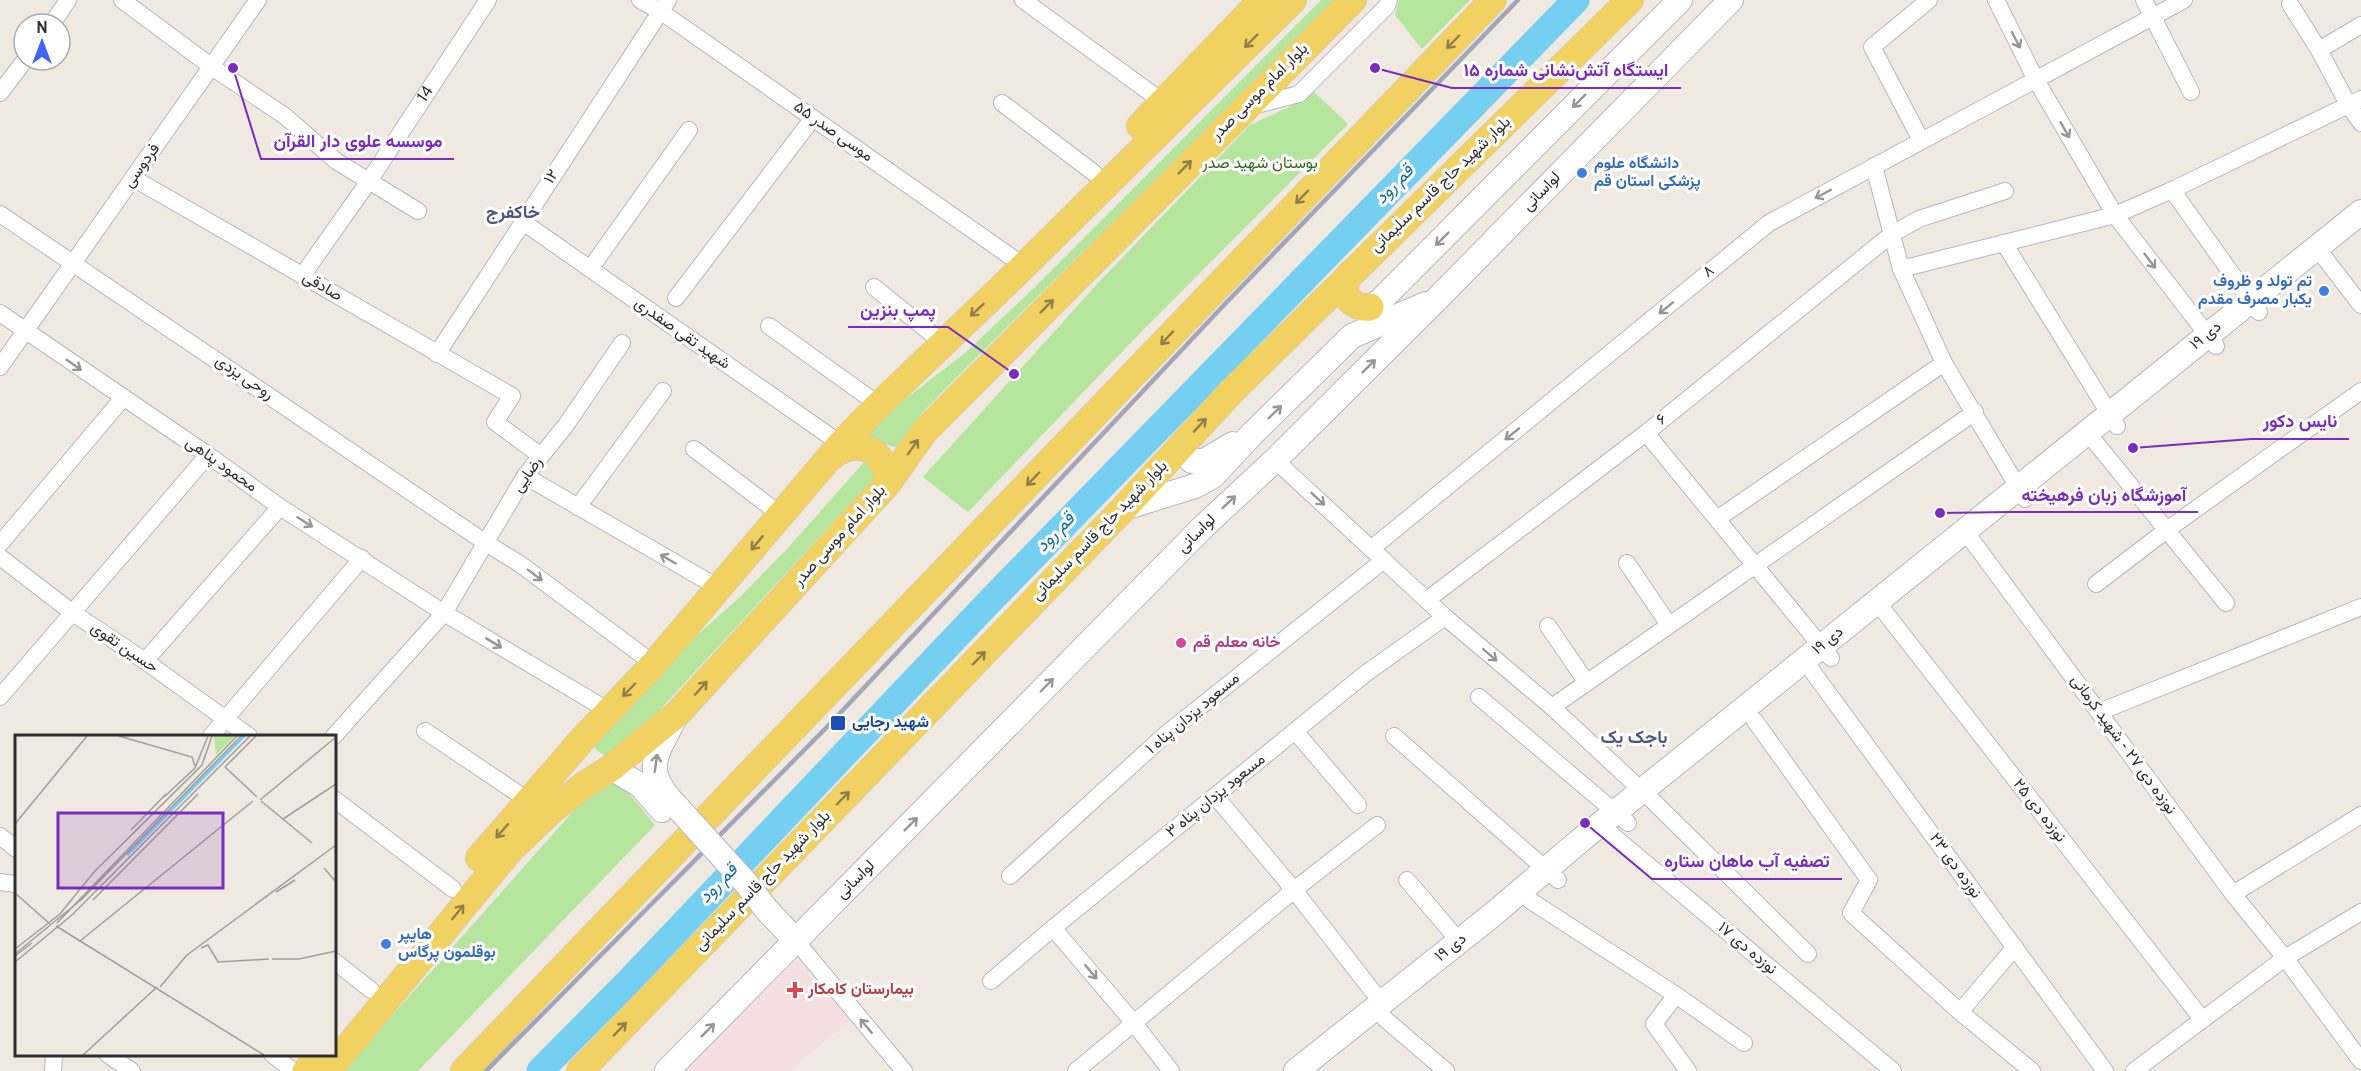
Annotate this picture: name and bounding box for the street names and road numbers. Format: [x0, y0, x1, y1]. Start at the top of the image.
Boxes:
street label: بلوار امام موسی صدر [1206, 39, 1313, 146]
street label: 14 [413, 82, 439, 106]
street label: موسی صدر ۵۵ [789, 97, 877, 167]
street label: بلوار شهید حاج قاسم سلیمانی [1367, 113, 1515, 257]
street label: فردوسی [119, 140, 165, 192]
street label: ۱۲ [540, 166, 564, 188]
street label: لواسانی [1518, 168, 1566, 216]
street label: ۸ [1699, 261, 1719, 283]
street label: صادقی [298, 268, 346, 306]
street label: شهید تقی صفدری [630, 293, 734, 375]
street label: ۱۹ دی [2186, 317, 2226, 355]
street label: روحی یزدی [211, 351, 277, 405]
street label: ۶ [1653, 410, 1671, 430]
street label: محمود پناهی [181, 433, 261, 497]
street label: رضایی [509, 453, 547, 497]
street label: بلوار شهید حاج قاسم سلیمانی [1028, 457, 1172, 605]
street label: بلوار امام موسی صدر [789, 481, 891, 592]
street label: لواسانی [1173, 510, 1221, 558]
street label: حسین تقوی [86, 618, 162, 678]
street label: ۱۹ دی [1808, 622, 1848, 660]
street label: ۱ مسعود یزدان پناه [1142, 669, 1244, 759]
street label: نوزده دی ۲۷ - شهید کرمانی [2066, 671, 2180, 819]
street label: ۳ مسعود یزدان پناه [1162, 750, 1270, 842]
street label: نوزده دی ۲۵ [2008, 775, 2070, 847]
street label: بلوار شهید حاج قاسم سلیمانی [691, 807, 835, 955]
street label: نوزده دی ۲۳ [1924, 829, 1986, 903]
street label: لواسانی [832, 856, 880, 904]
street label: نوزده دی ۱۷ [1713, 918, 1781, 980]
street label: ۱۹ دی [1431, 929, 1471, 967]

